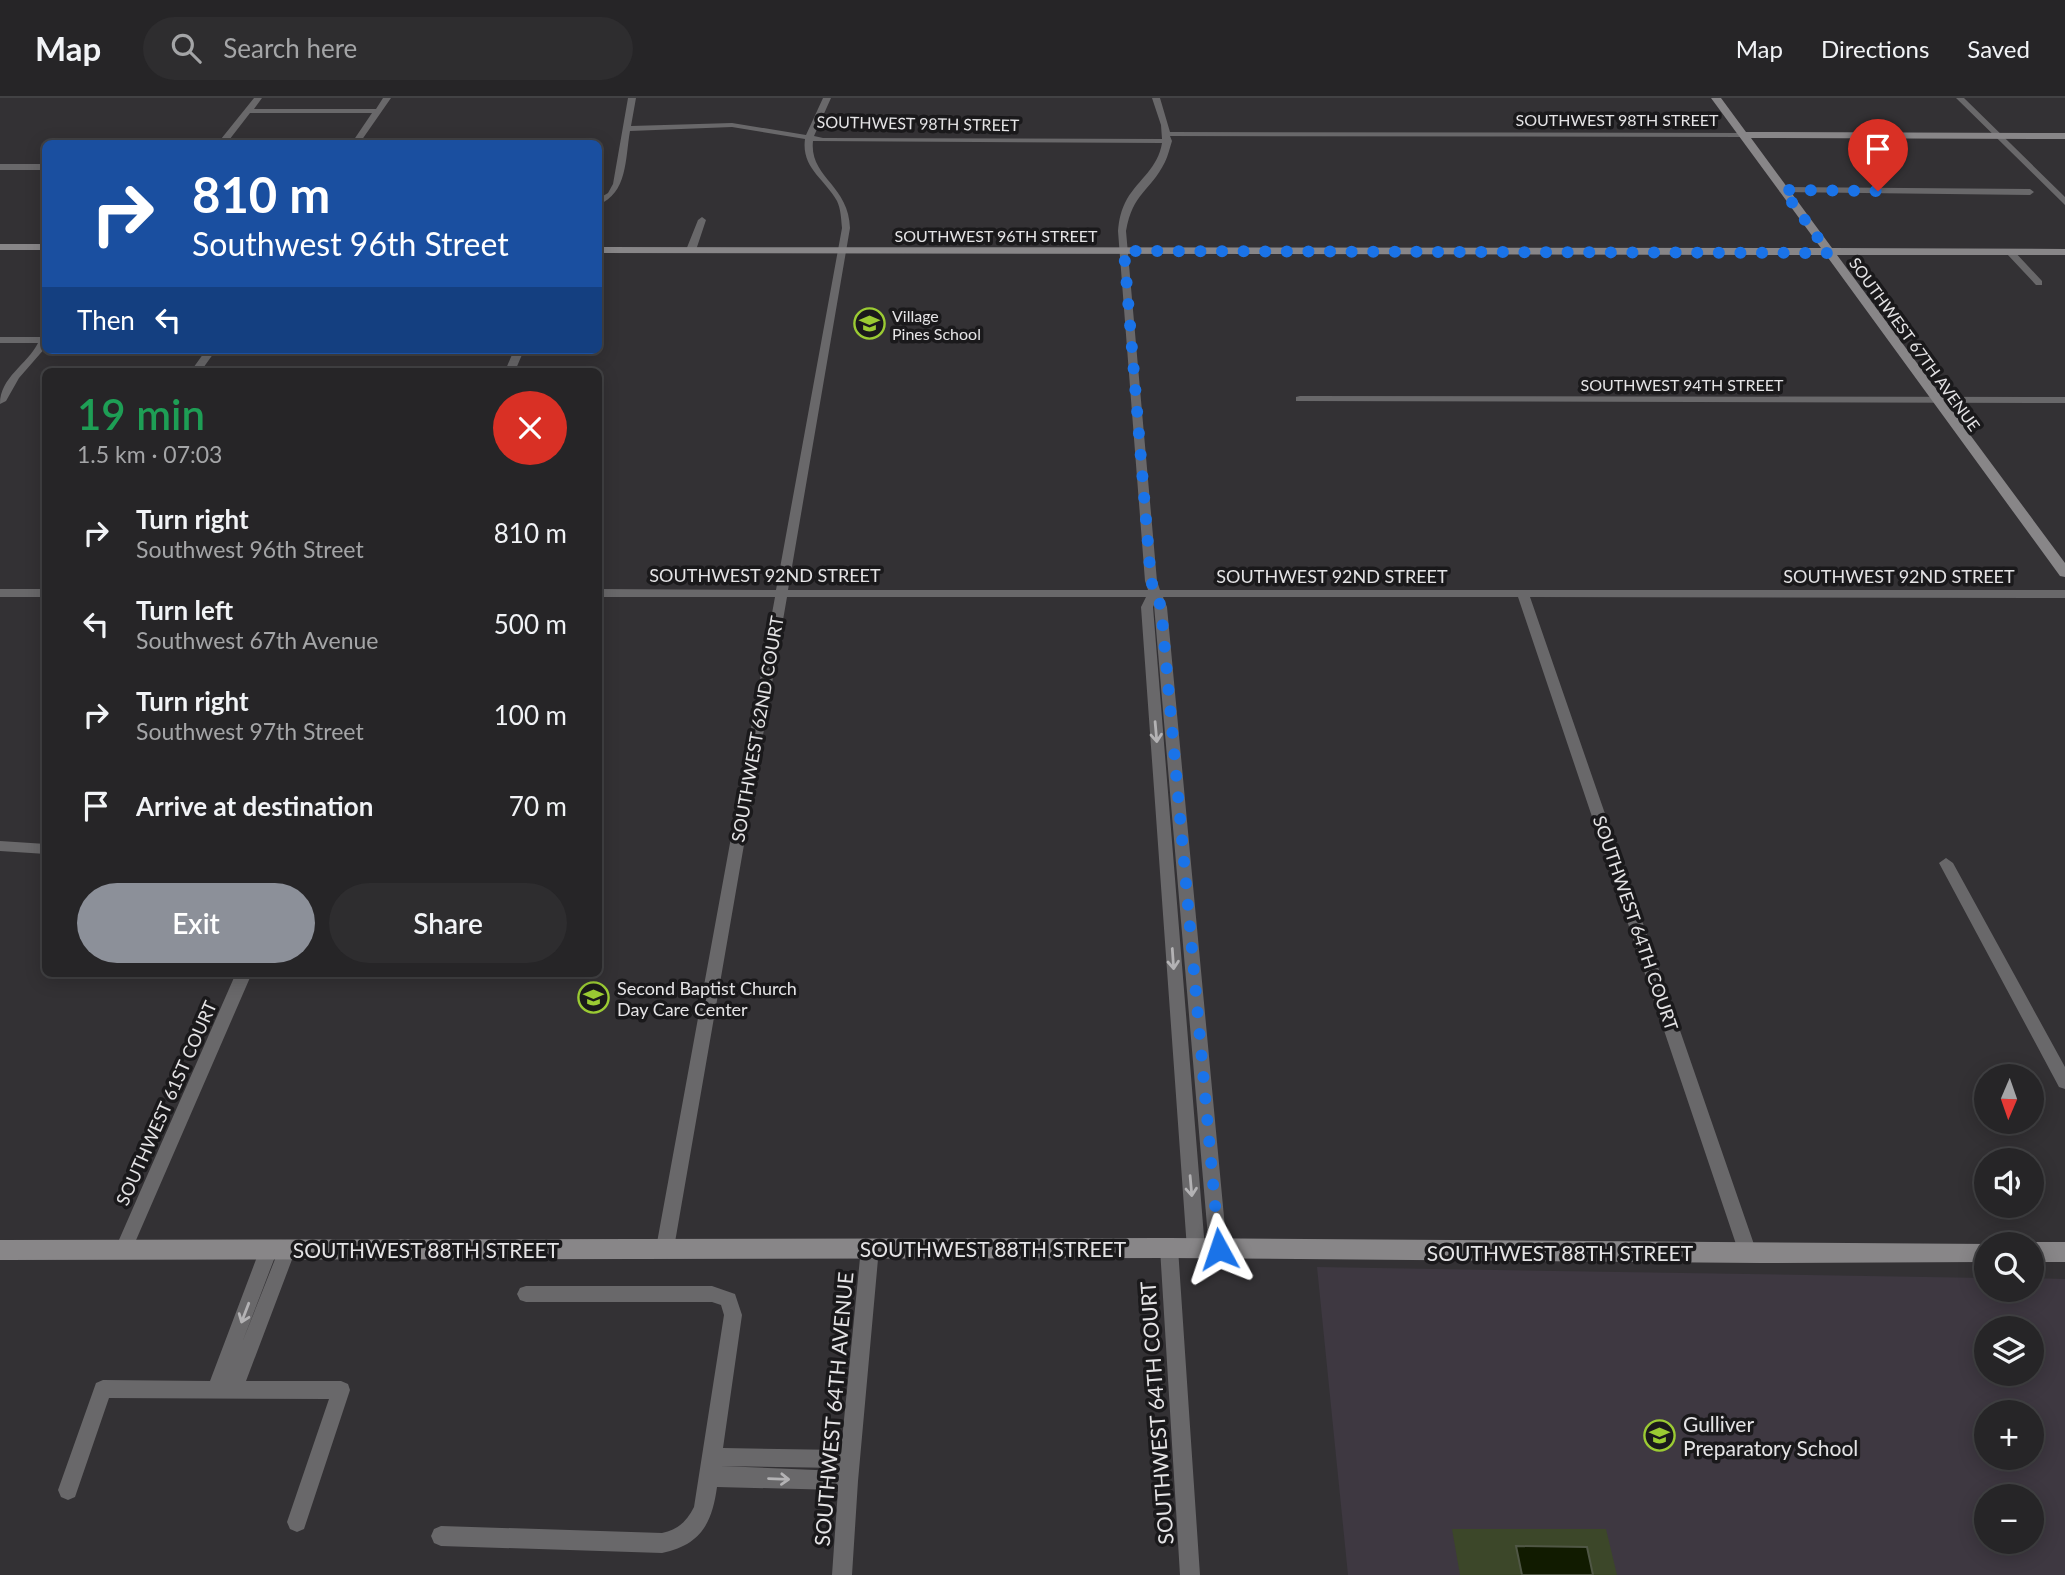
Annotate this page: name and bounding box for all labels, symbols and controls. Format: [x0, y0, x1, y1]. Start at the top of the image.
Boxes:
search box [143, 17, 633, 80]
text: Map [35, 28, 101, 68]
icon: search [167, 29, 205, 67]
text: Search here [223, 32, 357, 64]
text: Map [1736, 34, 1783, 63]
text: Directions [1821, 34, 1929, 63]
text: Saved [1967, 34, 2030, 63]
street label: SOUTHWEST 98TH STREET [1516, 110, 1719, 129]
street label: SOUTHWEST 98TH STREET [816, 112, 1020, 134]
pin [1848, 119, 1908, 191]
icon: arrive [1859, 130, 1897, 168]
text: 810 m [192, 165, 330, 223]
icon: right [77, 168, 168, 259]
text: Southwest 96th Street [192, 224, 509, 263]
street label: SOUTHWEST 96TH STREET [895, 226, 1098, 245]
street label: SOUTHWEST 67TH AVENUE [1846, 254, 1984, 434]
icon: left [149, 301, 187, 339]
text: Then [77, 304, 135, 336]
place label: Village Pines School [892, 306, 981, 343]
school or university icon: Village Pines School [852, 307, 886, 341]
street label: SOUTHWEST 94TH STREET [1581, 375, 1784, 394]
text: 19 min [77, 389, 205, 439]
button: close [493, 391, 567, 465]
text: 1.5 km · 07:03 [77, 440, 222, 468]
text: Turn right [136, 503, 249, 535]
icon: right [77, 514, 115, 552]
text: 810 m [494, 517, 567, 549]
text: Southwest 96th Street [136, 535, 364, 563]
street label: SOUTHWEST 92ND STREET [649, 564, 881, 586]
street label: SOUTHWEST 92ND STREET [1216, 565, 1448, 587]
street label: SOUTHWEST 92ND STREET [1783, 565, 2015, 587]
text: Turn left [136, 594, 233, 626]
icon: left [77, 605, 115, 643]
text: 500 m [494, 608, 567, 640]
street label: SOUTHWEST 62ND COURT [726, 614, 788, 844]
text: Southwest 67th Avenue [136, 626, 378, 654]
text: Turn right [136, 685, 249, 717]
icon: right [77, 696, 115, 734]
text: 100 m [494, 699, 567, 731]
text: Southwest 97th Street [136, 717, 364, 745]
one-way arrow [1150, 721, 1163, 743]
icon: arrive [77, 787, 115, 825]
text: Arrive at destination [136, 790, 373, 822]
text: 70 m [509, 790, 567, 822]
street label: SOUTHWEST 64TH COURT [1589, 813, 1683, 1034]
button: Exit [77, 883, 315, 963]
button: Share [329, 883, 567, 963]
one-way arrow [1167, 947, 1180, 970]
place label: Second Baptist Church Day Care Center [617, 977, 797, 1020]
school or university icon: Second Baptist Church Day Care Center [577, 981, 611, 1015]
street label: SOUTHWEST 61ST COURT [111, 997, 221, 1209]
north arrow [1974, 1064, 2044, 1134]
map controls [1974, 1064, 2044, 1554]
button: sound [1974, 1148, 2044, 1218]
one-way arrow [1185, 1174, 1198, 1197]
position arrow [1182, 1212, 1256, 1286]
button: search [1974, 1232, 2044, 1302]
street label: SOUTHWEST 88TH STREET [860, 1236, 1127, 1261]
street label: SOUTHWEST 88TH STREET [293, 1237, 560, 1262]
street label: SOUTHWEST 88TH STREET [1427, 1240, 1694, 1265]
street label: SOUTHWEST 64TH AVENUE [809, 1271, 857, 1547]
street label: SOUTHWEST 64TH COURT [1134, 1280, 1178, 1545]
one-way arrow [238, 1301, 250, 1323]
button: layers [1974, 1316, 2044, 1386]
button: + [1974, 1400, 2044, 1470]
place label: Gulliver Preparatory School [1683, 1411, 1858, 1460]
school or university icon: Gulliver Preparatory School [1643, 1418, 1677, 1452]
one-way arrow [767, 1473, 790, 1486]
button: − [1974, 1484, 2044, 1554]

